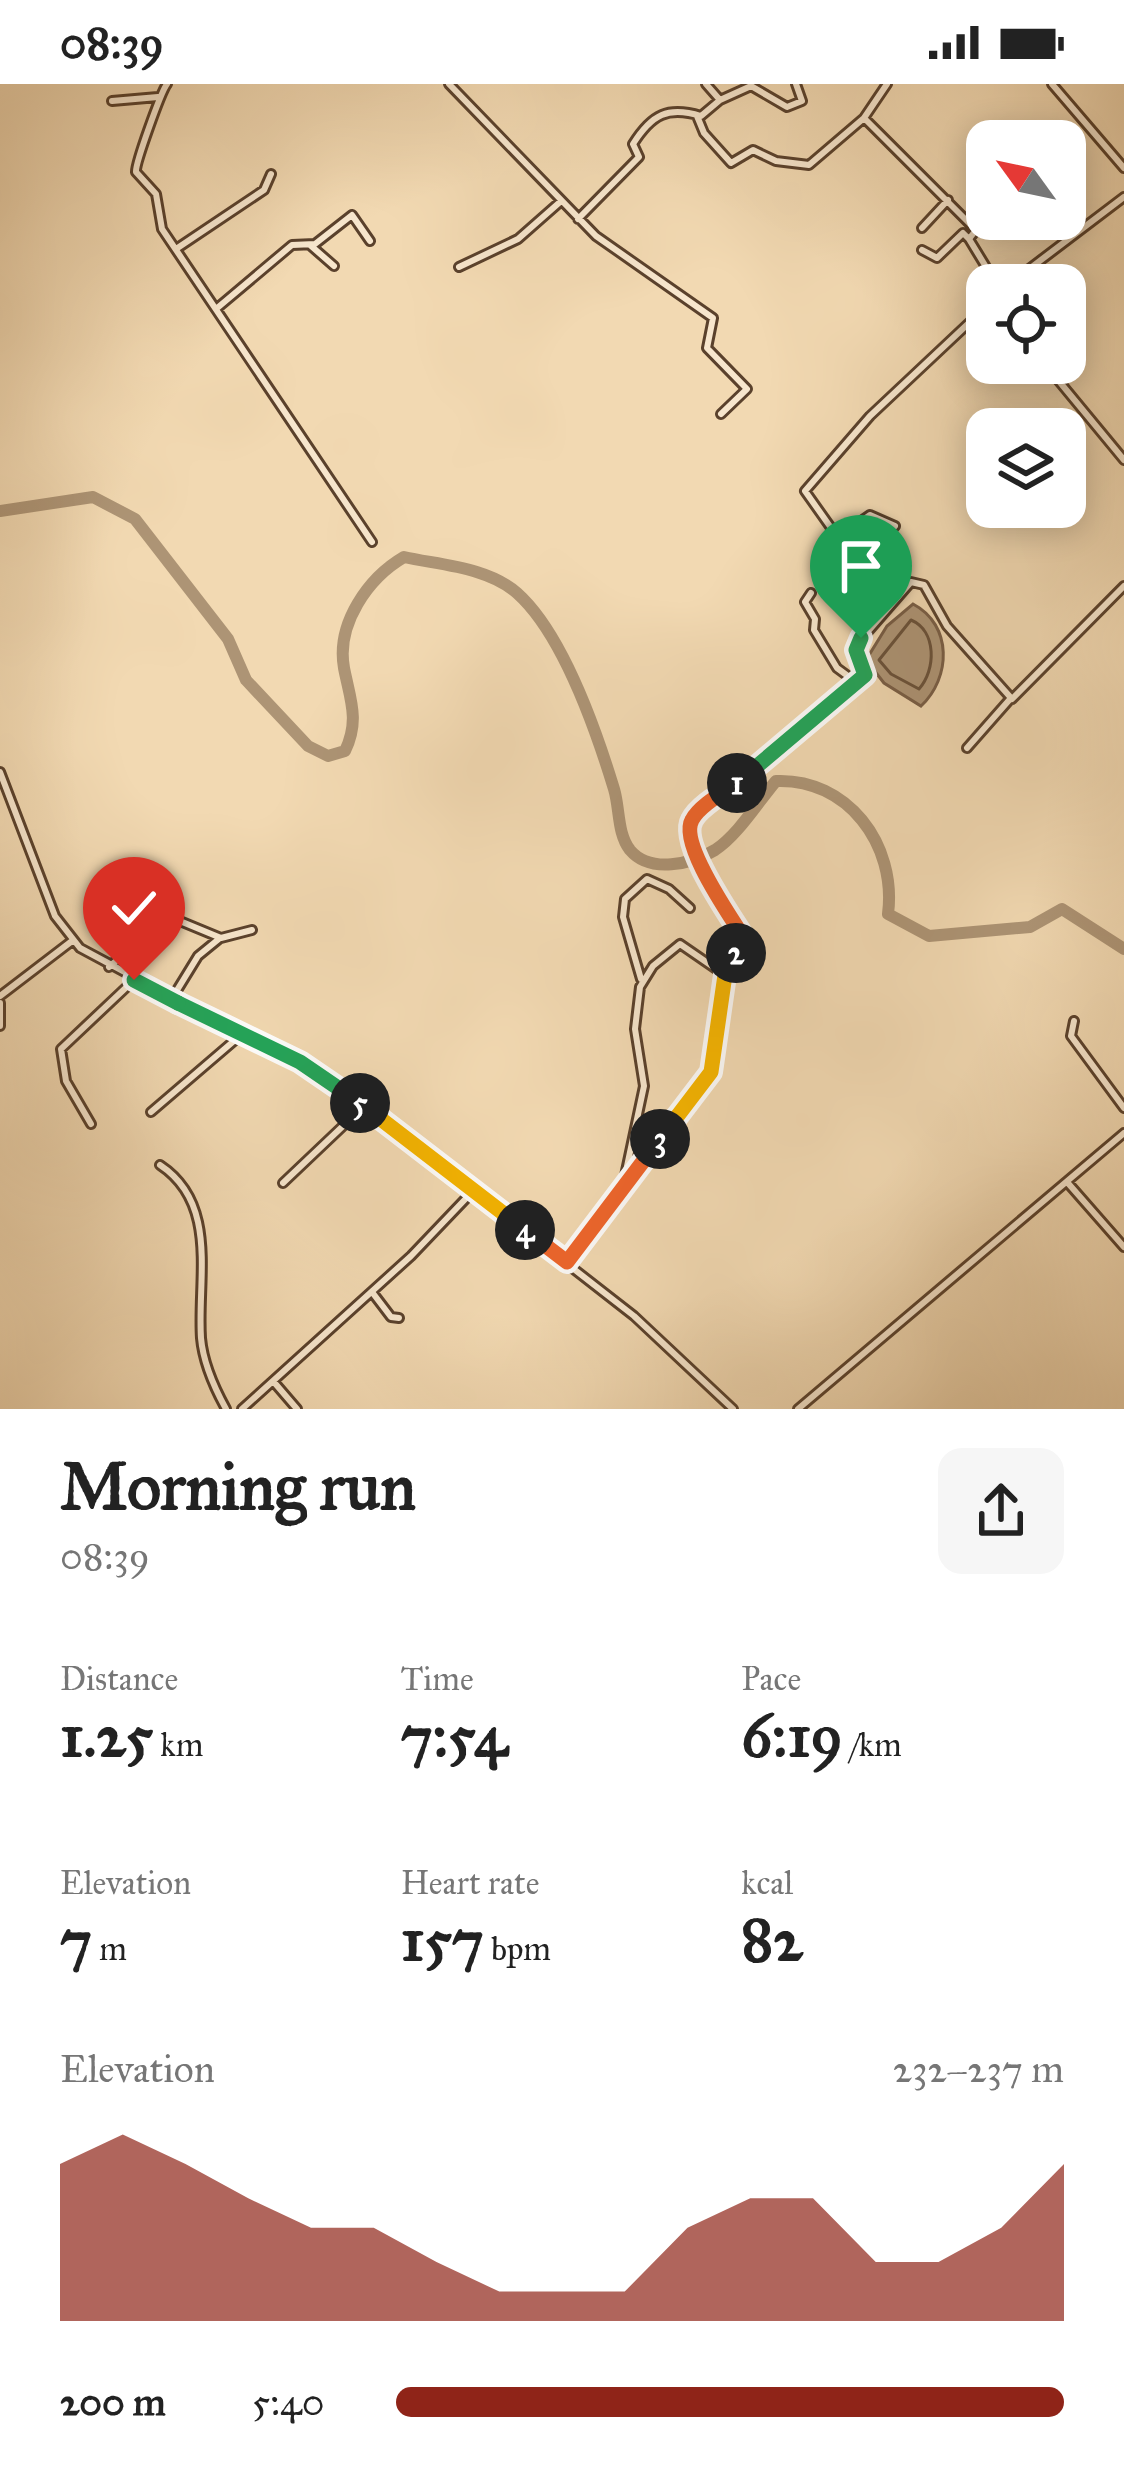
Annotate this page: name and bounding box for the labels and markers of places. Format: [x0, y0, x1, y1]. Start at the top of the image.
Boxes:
pin [810, 515, 912, 638]
pin: 1 [707, 753, 767, 813]
pin [83, 857, 185, 980]
pin: 2 [706, 923, 766, 983]
pin: 5 [330, 1073, 390, 1133]
pin: 3 [630, 1109, 690, 1169]
pin: 4 [495, 1200, 555, 1260]

